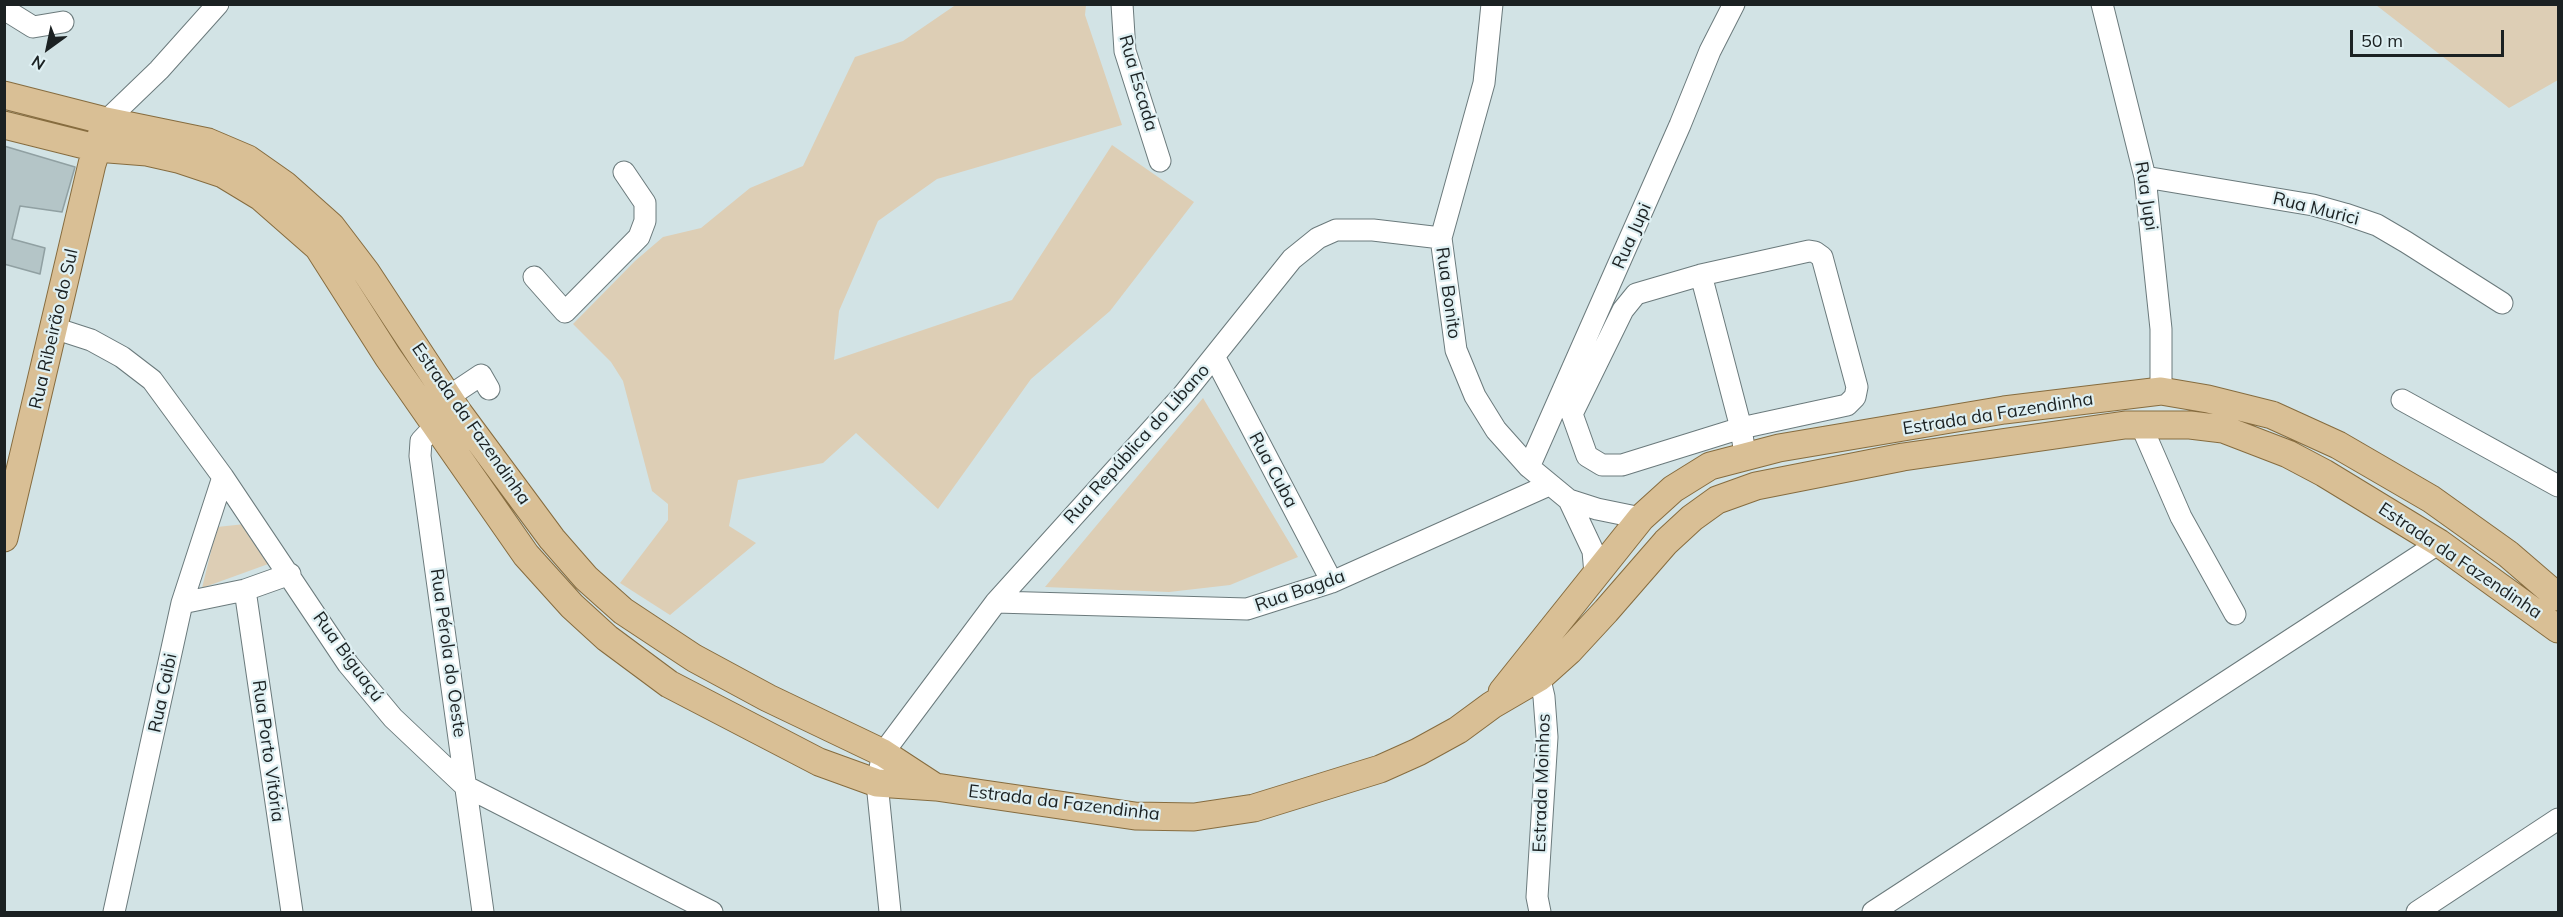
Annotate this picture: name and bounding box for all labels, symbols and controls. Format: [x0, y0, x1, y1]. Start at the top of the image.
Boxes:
north arrow [18, 18, 78, 78]
scale bar [2353, 18, 2508, 56]
text: 50 m [2361, 29, 2403, 52]
street label: Rua Escada [1114, 32, 1162, 134]
text: N [28, 51, 49, 75]
street label: Rua Jupi [2130, 160, 2162, 232]
street label: Rua Murici [2271, 188, 2361, 230]
street label: Rua Jupi [1608, 200, 1656, 272]
street label: Rua Bonito [1431, 246, 1465, 340]
street label: Rua Ribeirão do Sul [25, 247, 83, 411]
street label: Estrada da Fazendinha [407, 339, 535, 509]
street label: Rua República do Libano [1060, 360, 1214, 528]
street label: Estrada da Fazendinha [1901, 388, 2095, 440]
street label: Rua Cuba [1244, 429, 1302, 511]
street label: Estrada da Fazendinha [2374, 498, 2546, 624]
street label: Rua Bagda [1252, 566, 1348, 616]
street label: Rua Pérola do Oeste [425, 567, 471, 739]
street label: Rua Biguaçú [308, 608, 388, 706]
street label: Rua Caibi [144, 651, 182, 735]
street label: Rua Porto Vitória [247, 679, 289, 823]
street label: Estrada Moinhos [1529, 713, 1555, 853]
street label: Estrada da Fazendinha [967, 781, 1161, 825]

